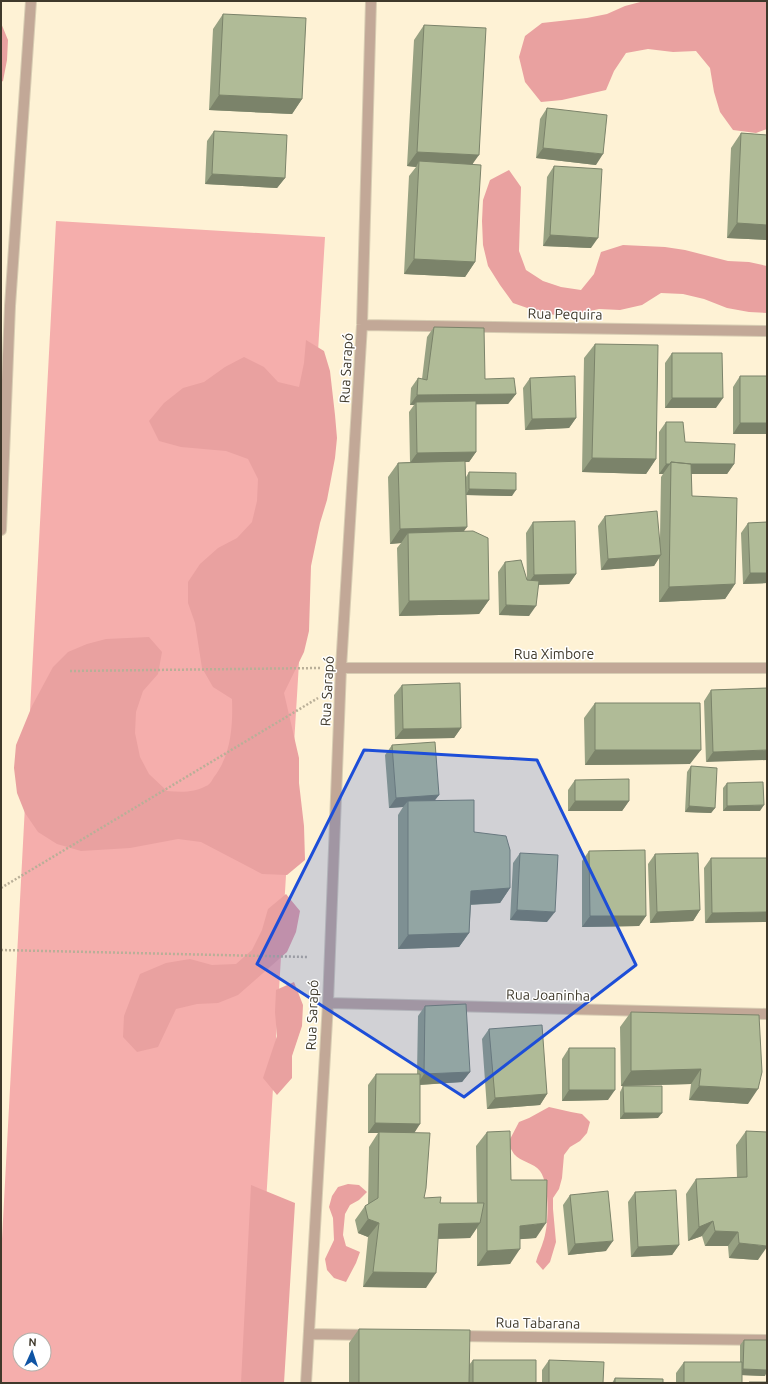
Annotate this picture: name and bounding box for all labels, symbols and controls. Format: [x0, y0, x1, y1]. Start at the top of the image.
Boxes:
street label: Rua Pequira [527, 305, 603, 323]
street label: Rua Sarapó [336, 332, 356, 404]
street label: Rua Ximbore [514, 646, 594, 662]
street label: Rua Sarapó [317, 655, 337, 727]
street label: Rua Sarapó [303, 979, 321, 1051]
street label: Rua Joaninha [506, 986, 590, 1004]
street label: Rua Tabarana [496, 1314, 580, 1332]
north arrow [12, 1332, 52, 1372]
text: N [28, 1336, 37, 1348]

